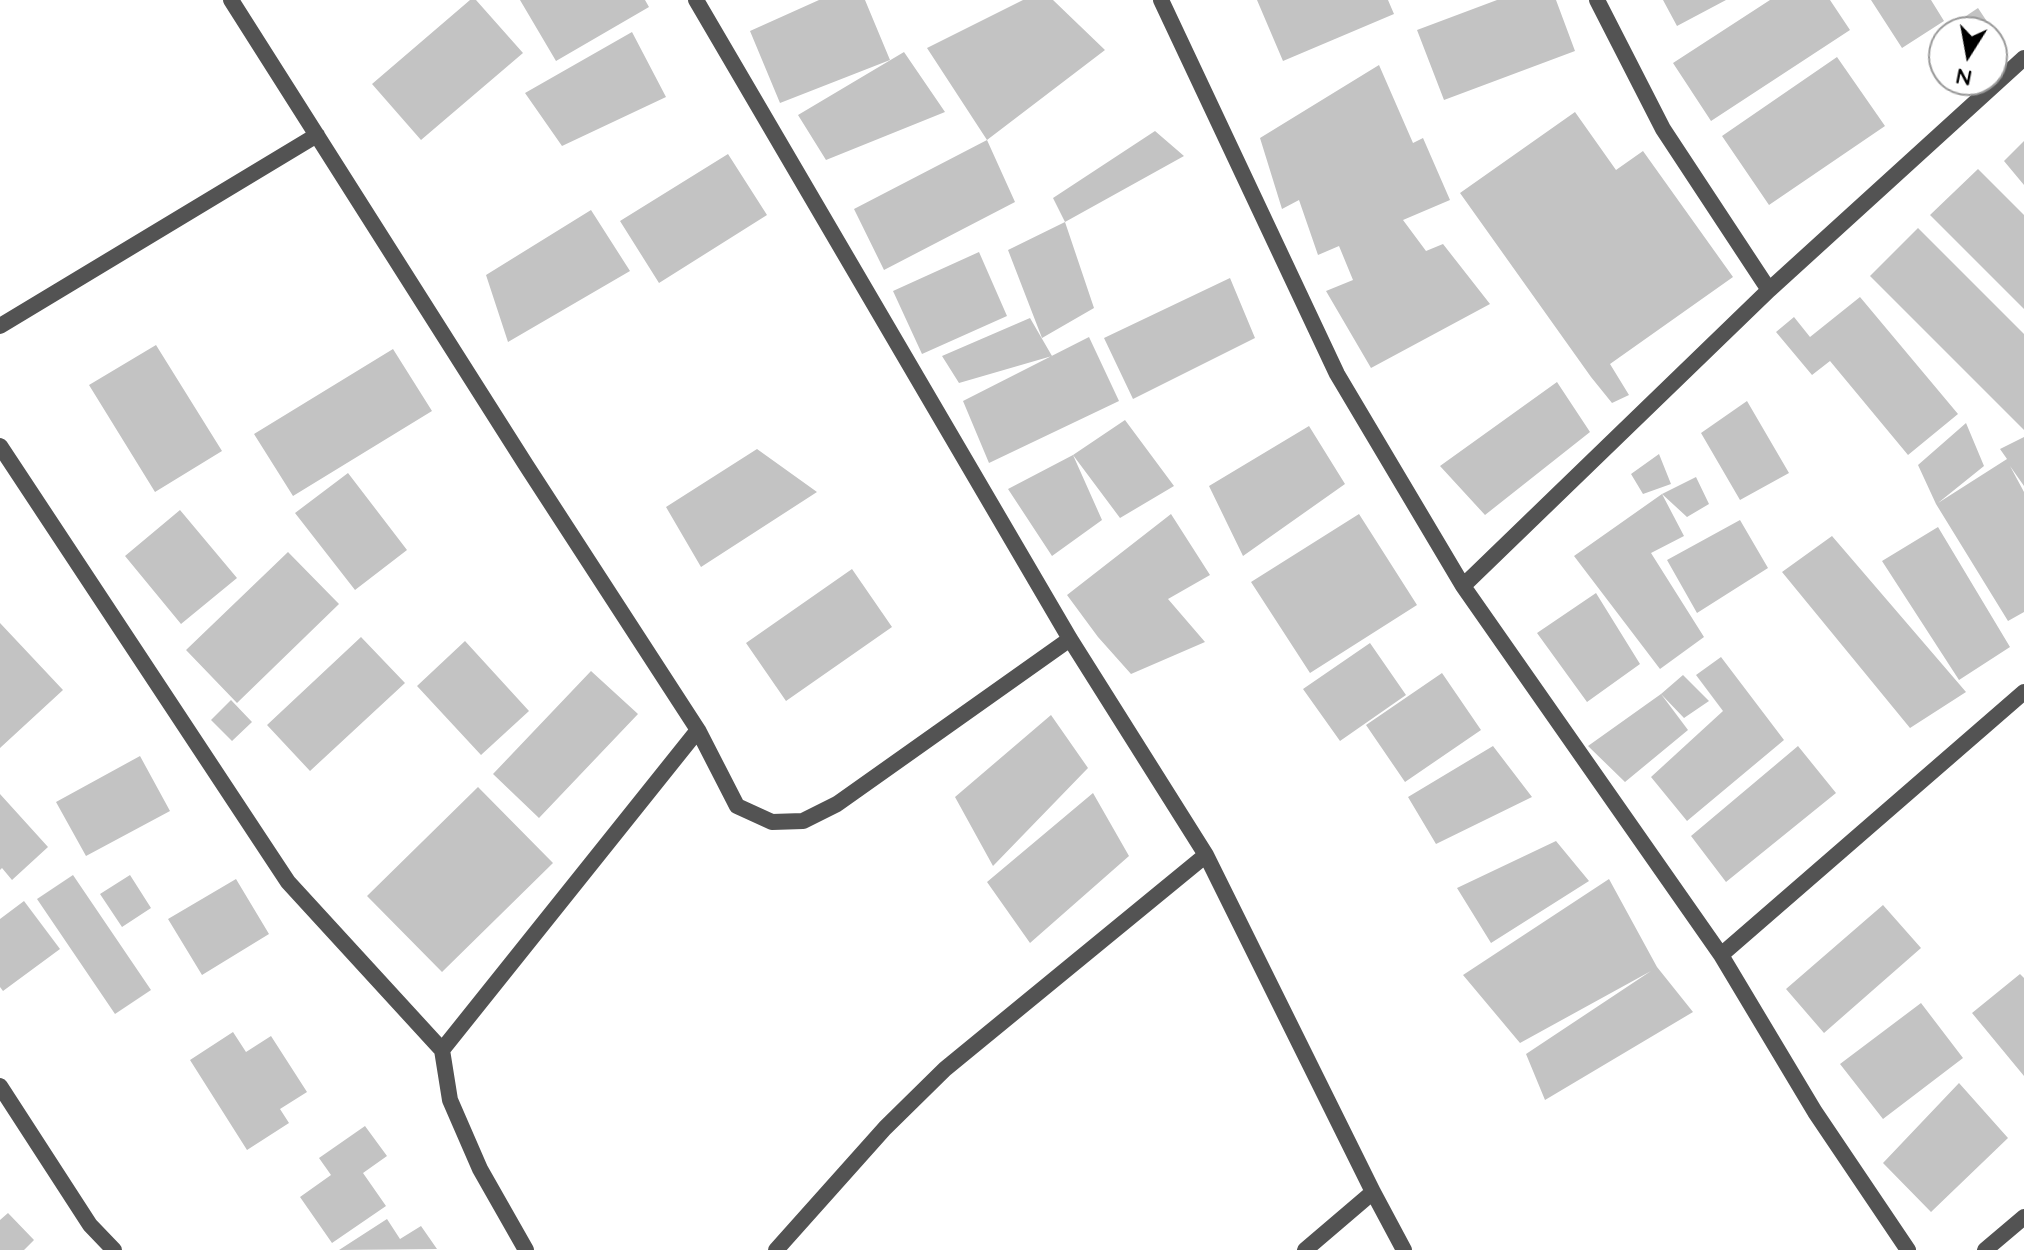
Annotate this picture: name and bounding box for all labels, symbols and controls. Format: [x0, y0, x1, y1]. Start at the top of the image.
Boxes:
north arrow [1928, 16, 2008, 96]
text: N [1953, 62, 1974, 93]

